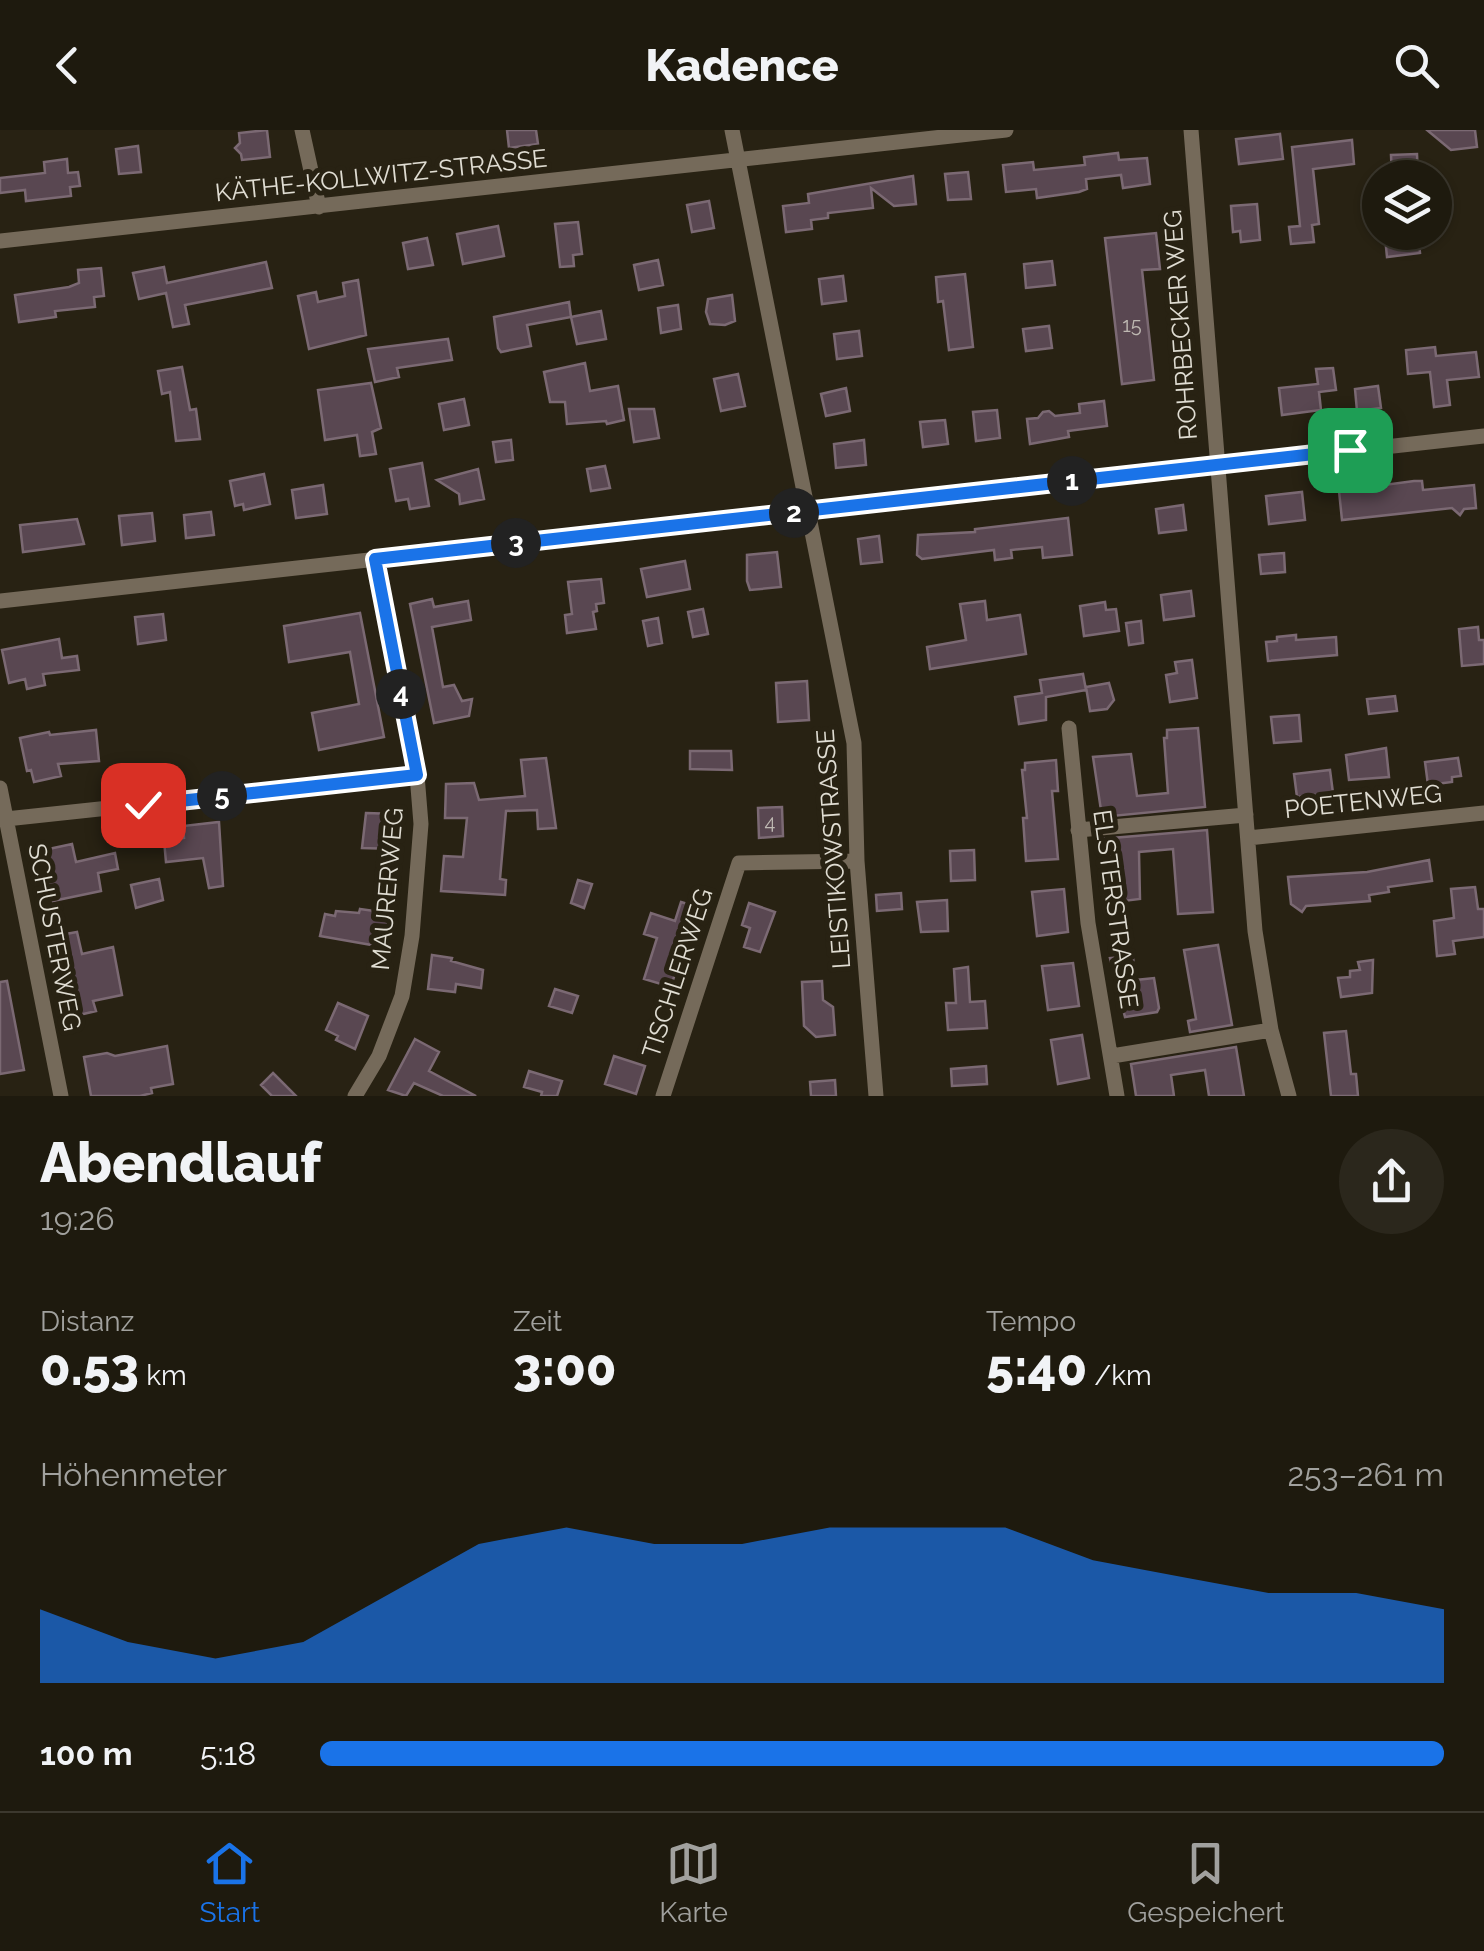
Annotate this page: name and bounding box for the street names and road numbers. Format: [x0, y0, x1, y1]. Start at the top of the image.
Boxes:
street label: KÄTHE-KOLLWITZ-STRASSE [214, 143, 548, 207]
street label: ROHRBECKER WEG [1157, 209, 1203, 441]
street label: LEISTIKOWSTRASSE [810, 728, 856, 970]
street label: POETENWEG [1283, 778, 1443, 824]
street label: MAURERWEG [365, 806, 409, 972]
street label: ELSTERSTRASSE [1087, 808, 1145, 1010]
street label: SCHUSTERWEG [22, 841, 88, 1033]
street label: TISCHLERWEG [635, 884, 719, 1062]

